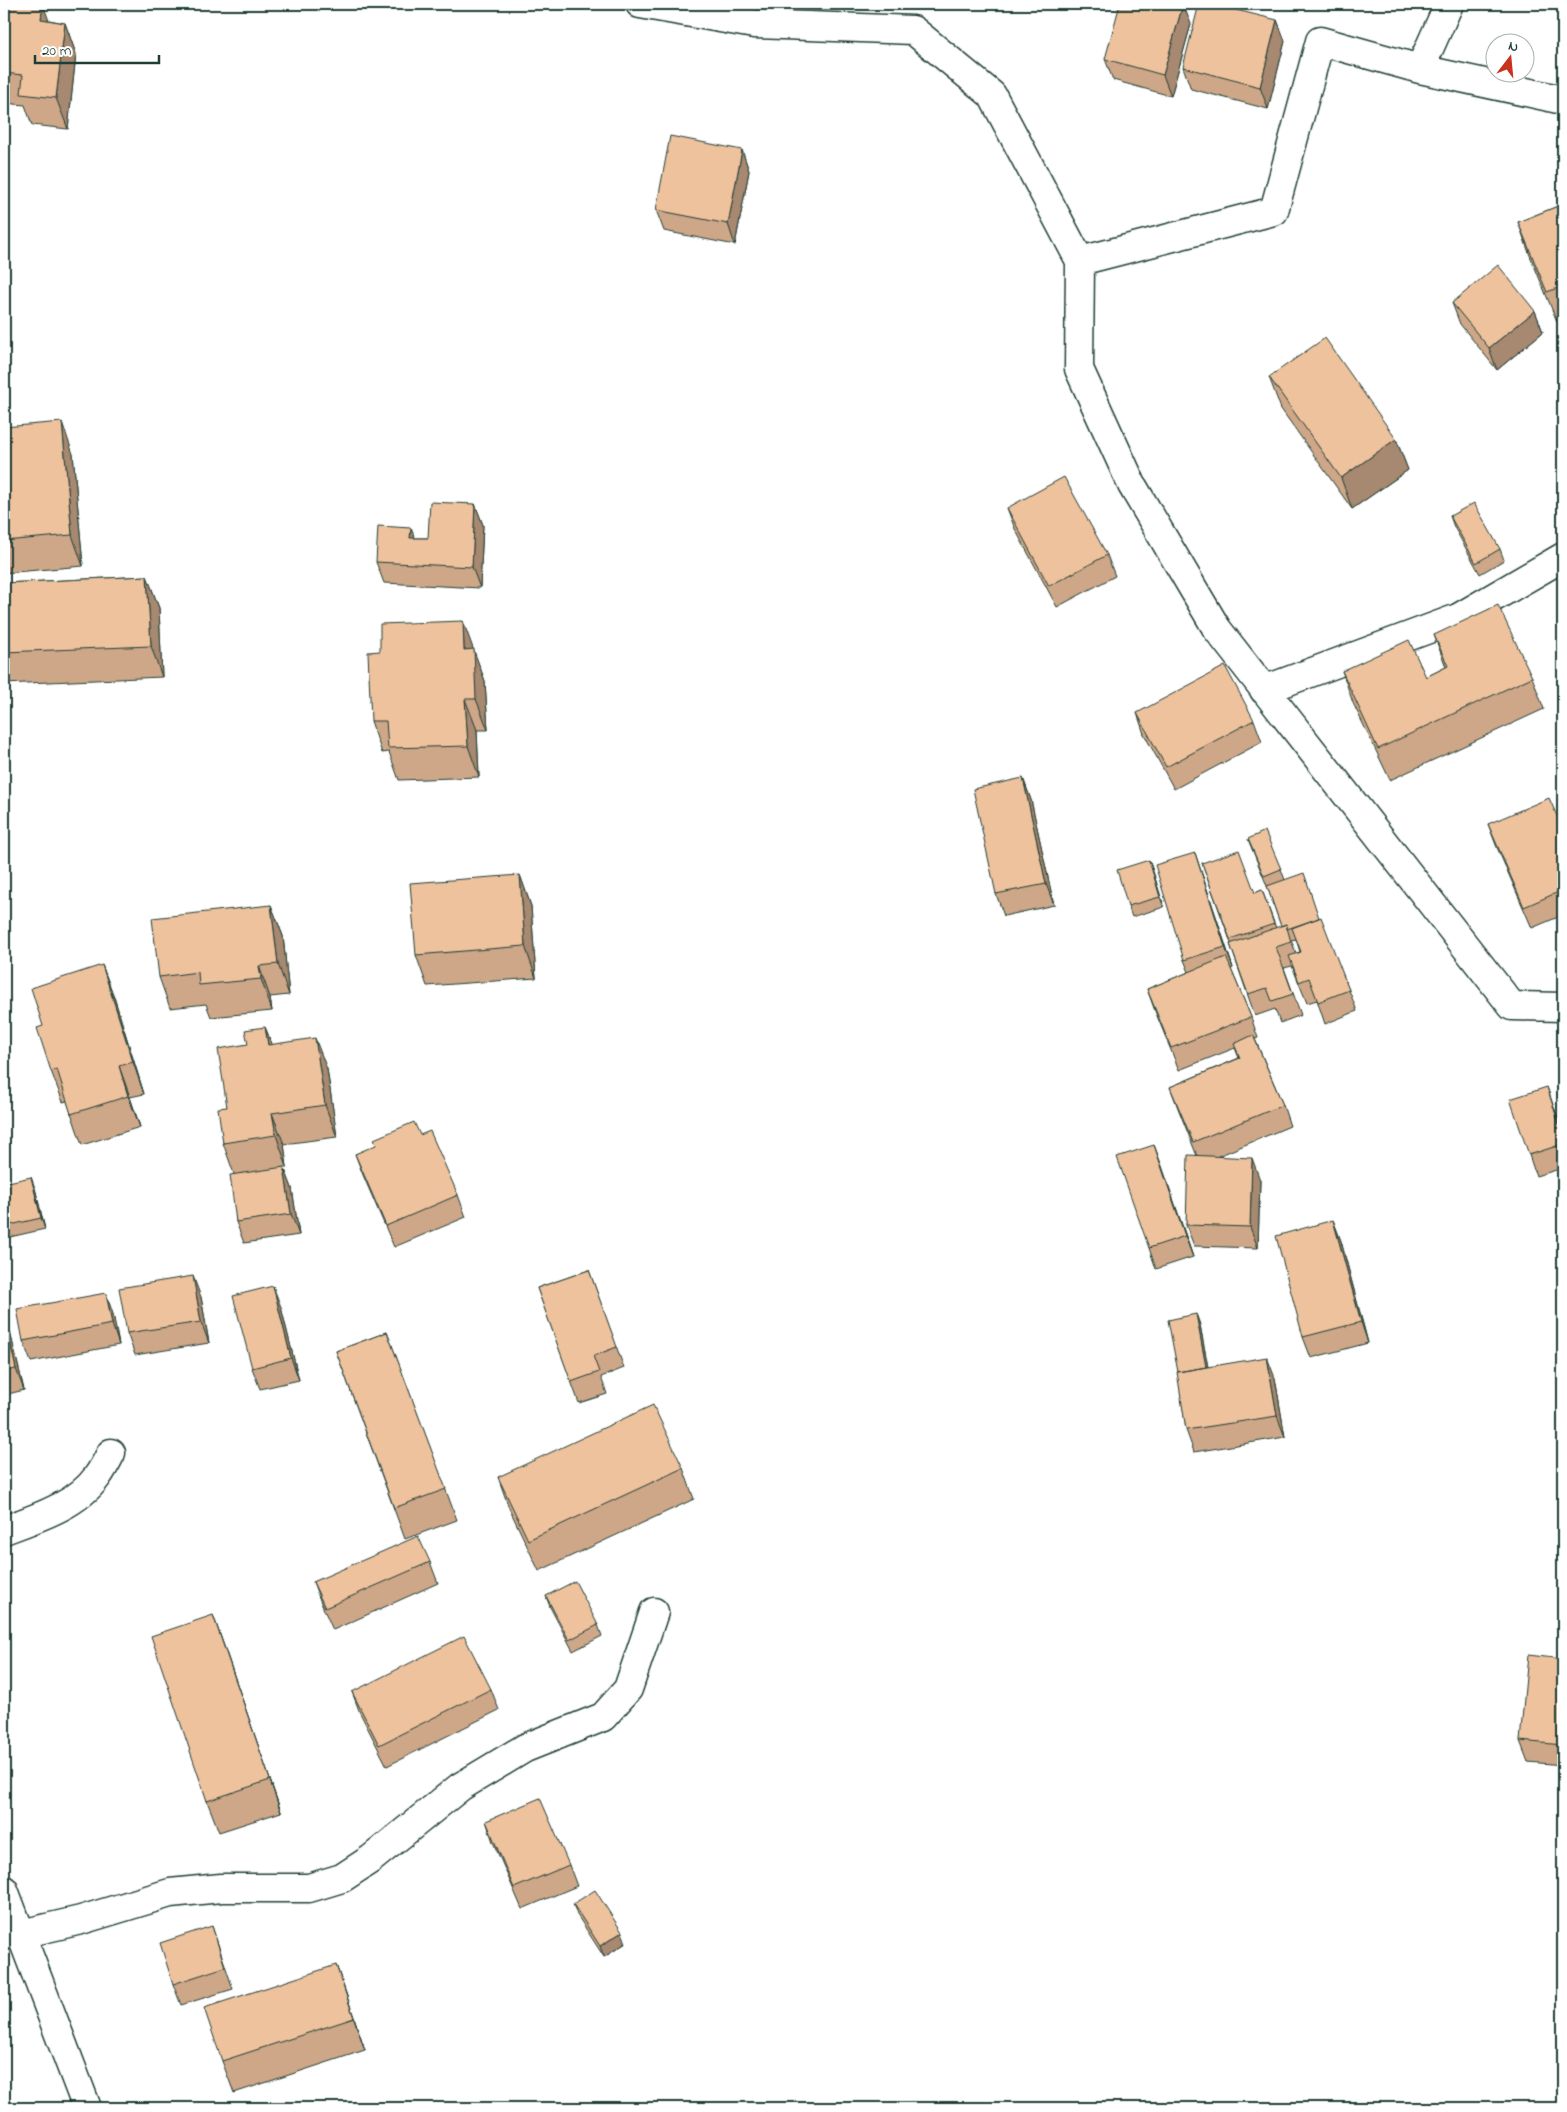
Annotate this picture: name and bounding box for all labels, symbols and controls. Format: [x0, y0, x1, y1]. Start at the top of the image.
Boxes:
scale bar [35, 32, 159, 64]
north arrow [1484, 32, 1534, 82]
text: N [1506, 36, 1521, 58]
text: 20 m [42, 40, 72, 62]

